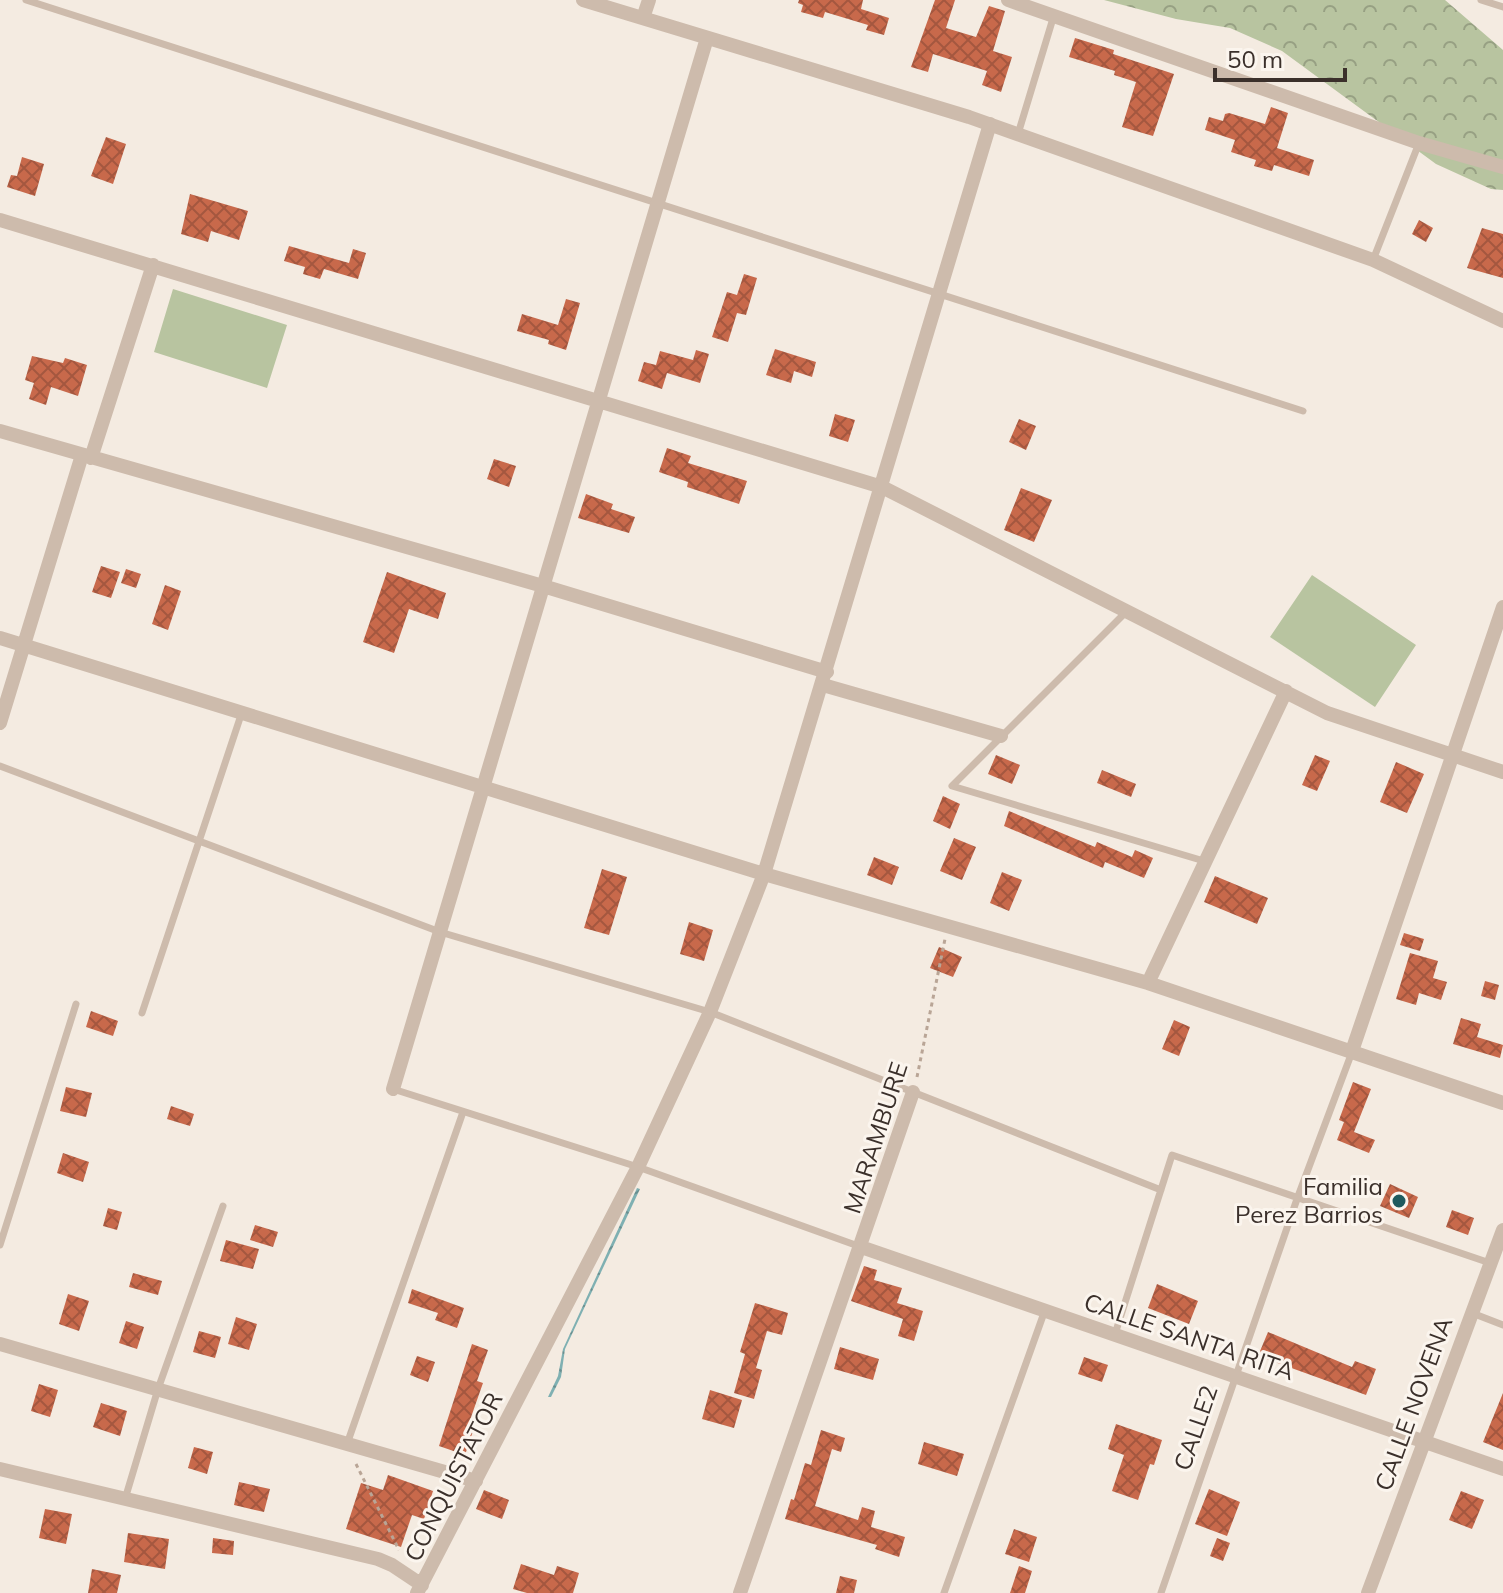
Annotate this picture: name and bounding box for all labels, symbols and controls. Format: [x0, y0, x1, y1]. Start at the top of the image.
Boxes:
scale bar [1215, 32, 1345, 82]
text: 50 m [1227, 44, 1283, 74]
street label: MARAMBURE [836, 1058, 914, 1217]
place label: Familia Perez Barrios [1235, 1171, 1383, 1229]
marker: Familia Perez Barrios [1390, 1192, 1408, 1210]
street label: CALLE SANTA RITA [1080, 1286, 1299, 1386]
street label: CALLE NOVENA [1368, 1312, 1459, 1495]
street label: CALLE2 [1166, 1381, 1224, 1474]
street label: CONQUISTATOR [397, 1387, 509, 1566]

